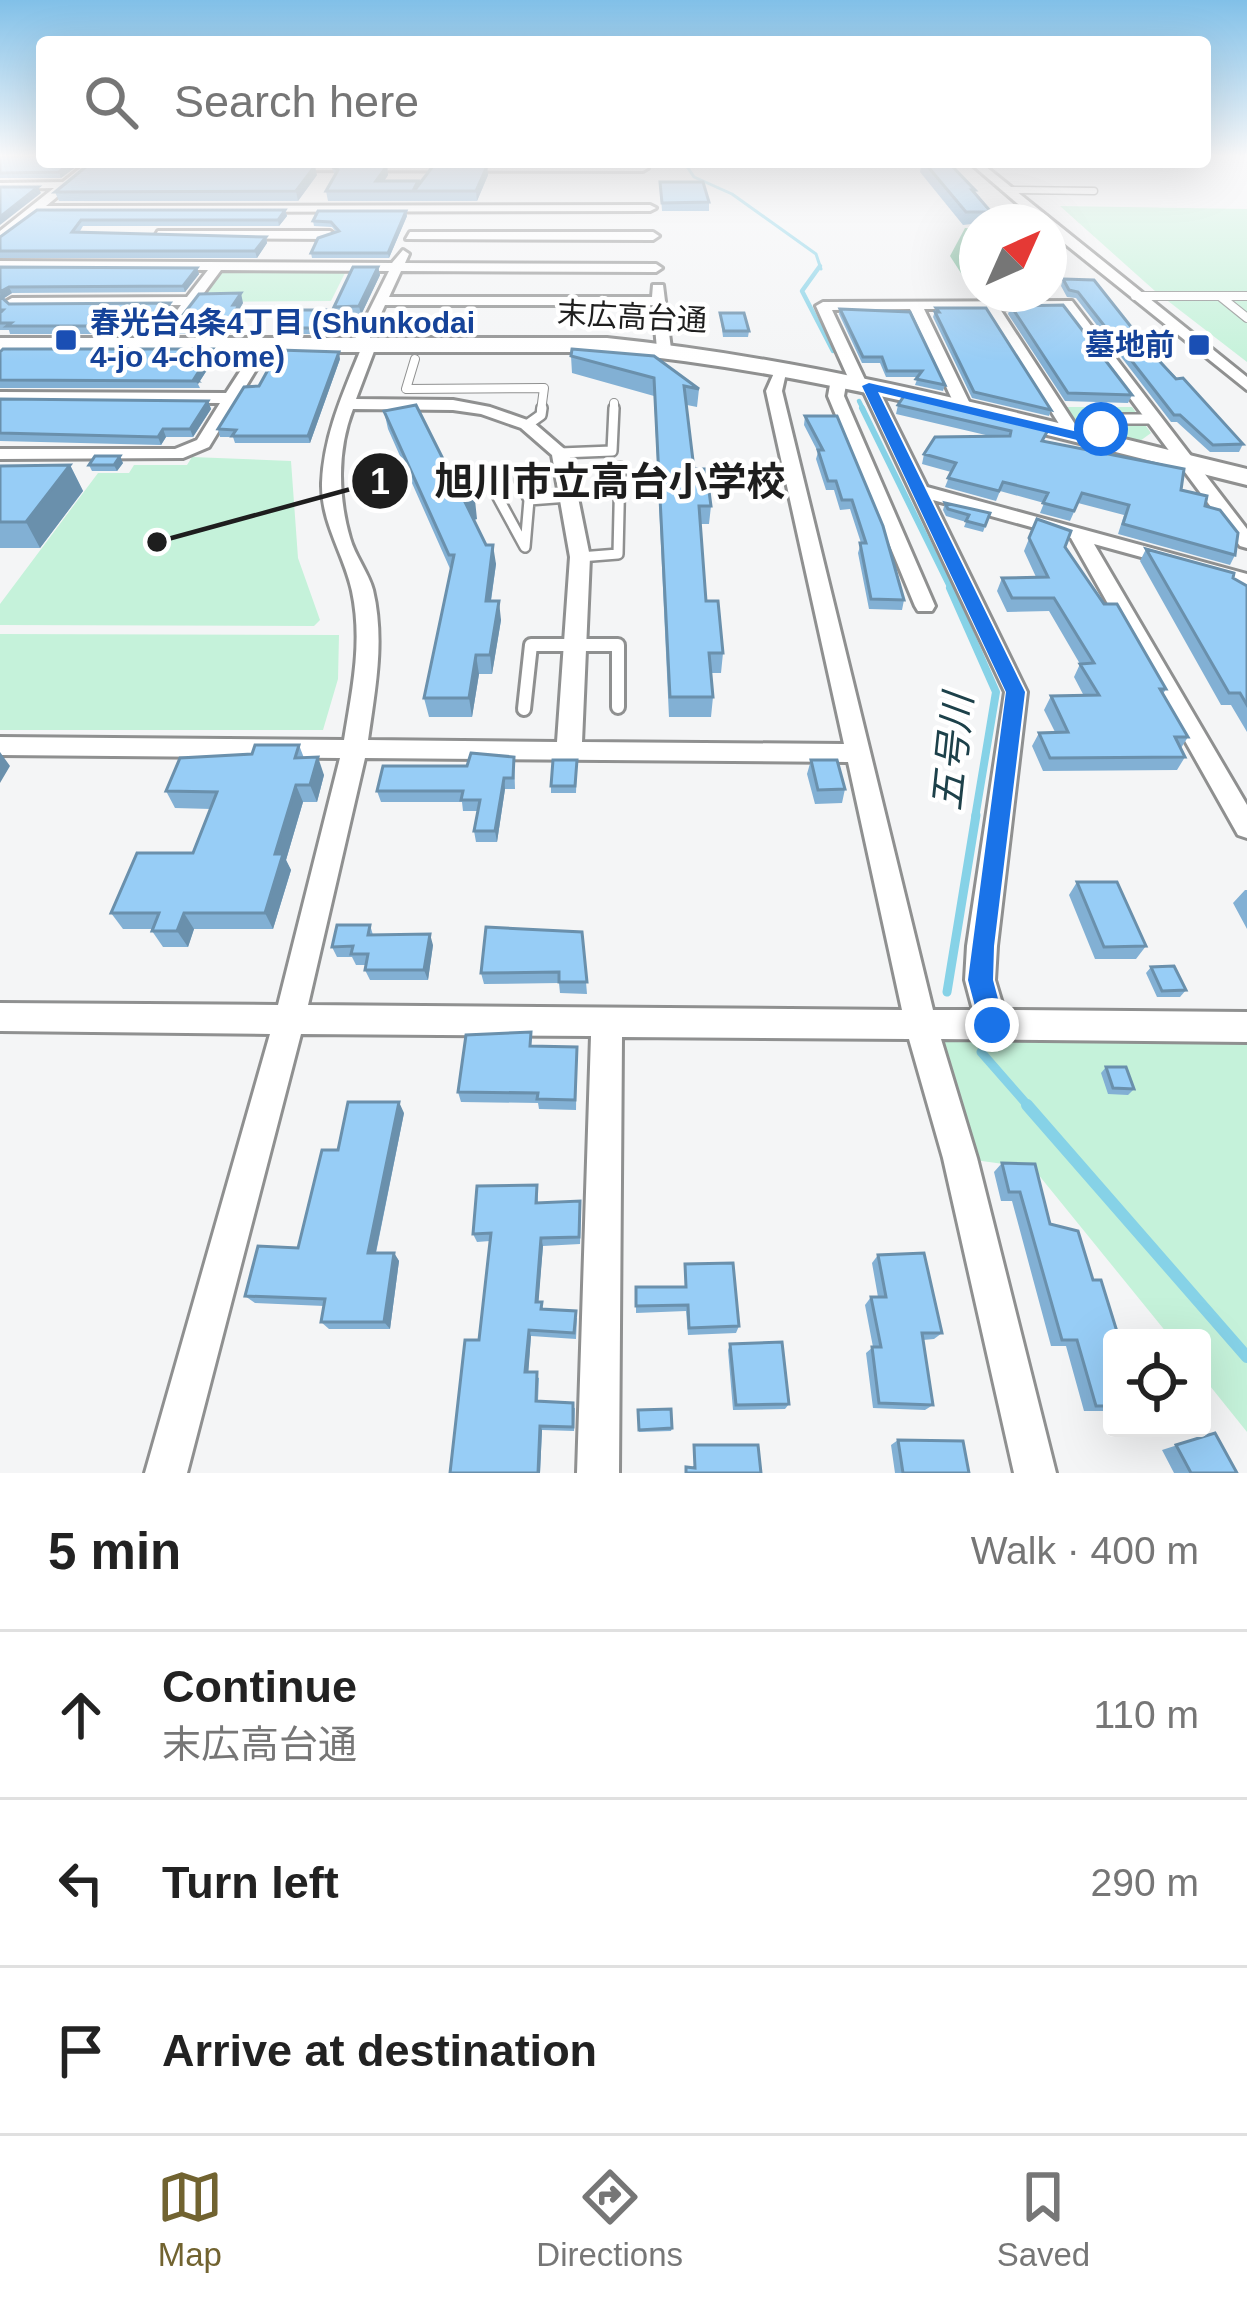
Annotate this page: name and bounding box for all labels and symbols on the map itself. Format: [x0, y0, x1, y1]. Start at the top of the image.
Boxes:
north arrow [959, 204, 1067, 312]
street label: 末広高台通 [556, 296, 708, 337]
place label: 春光台4条4丁目 (Shunkodai 4-jo 4-chome) [90, 306, 475, 373]
marker: 春光台4条4丁目 (Shunkodai 4-jo 4-chome) [53, 327, 79, 353]
place label: 墓地前 [1085, 328, 1175, 361]
marker: 墓地前 [1186, 332, 1212, 358]
route start [1074, 402, 1128, 456]
callout: 旭川市立高台小学校 [350, 443, 809, 518]
text: 旭川市立高台小学校 [434, 460, 786, 503]
text: 1 [370, 461, 390, 502]
water label: 五号川 [925, 688, 980, 812]
route end [965, 998, 1019, 1052]

